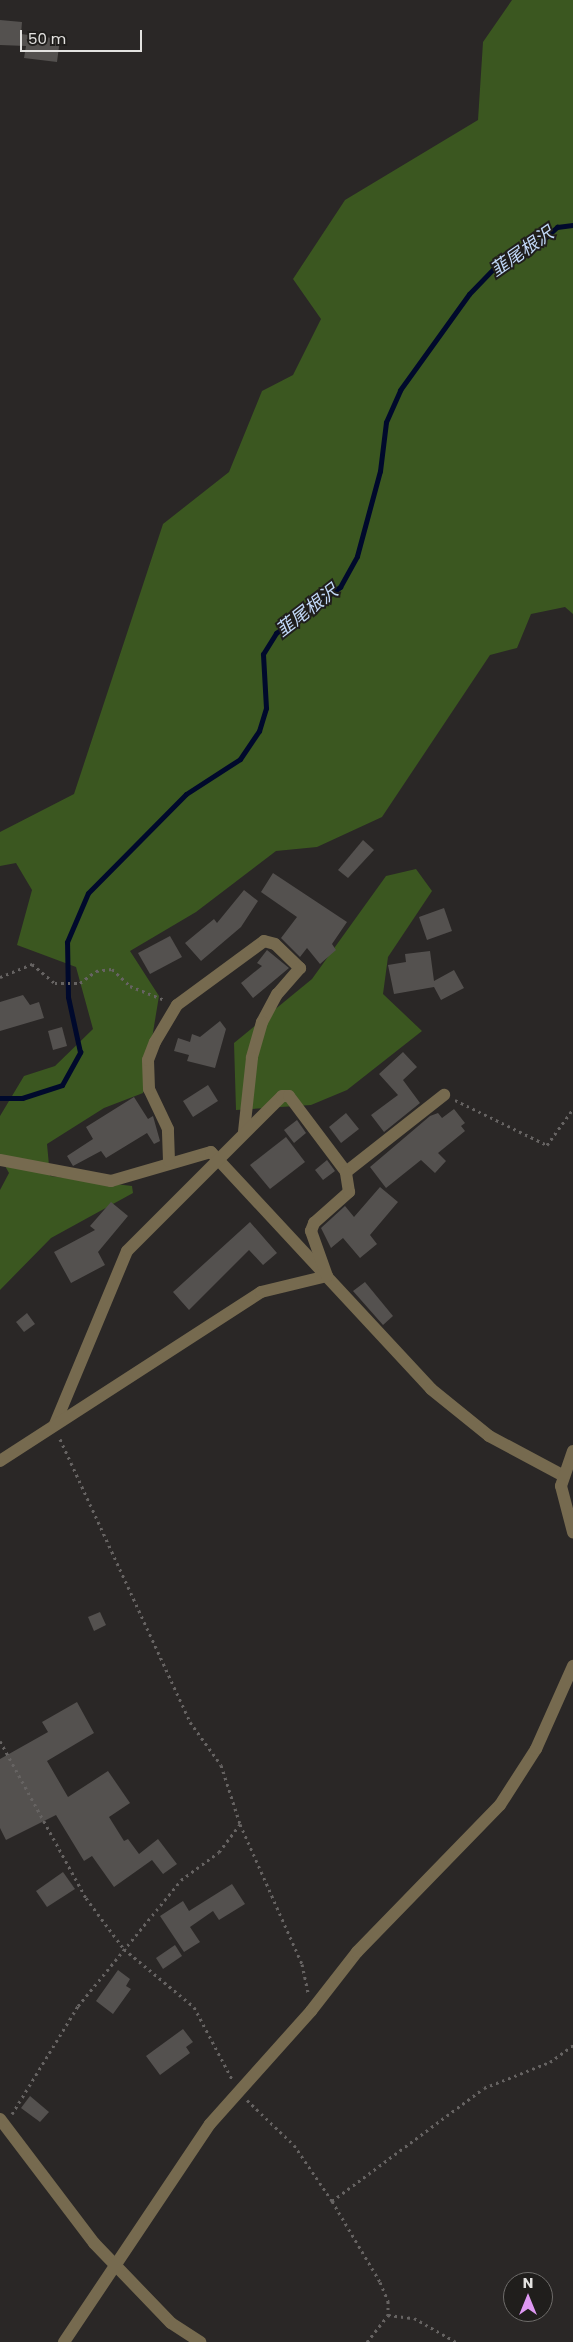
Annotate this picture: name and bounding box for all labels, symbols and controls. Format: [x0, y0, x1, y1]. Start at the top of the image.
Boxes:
scale bar [22, 20, 145, 52]
text: 50 m [28, 28, 66, 49]
water label: 韮尾根沢 [486, 223, 558, 281]
water label: 韮尾根沢 [272, 580, 342, 642]
north arrow [503, 2272, 553, 2322]
text: N [523, 2273, 533, 2293]

